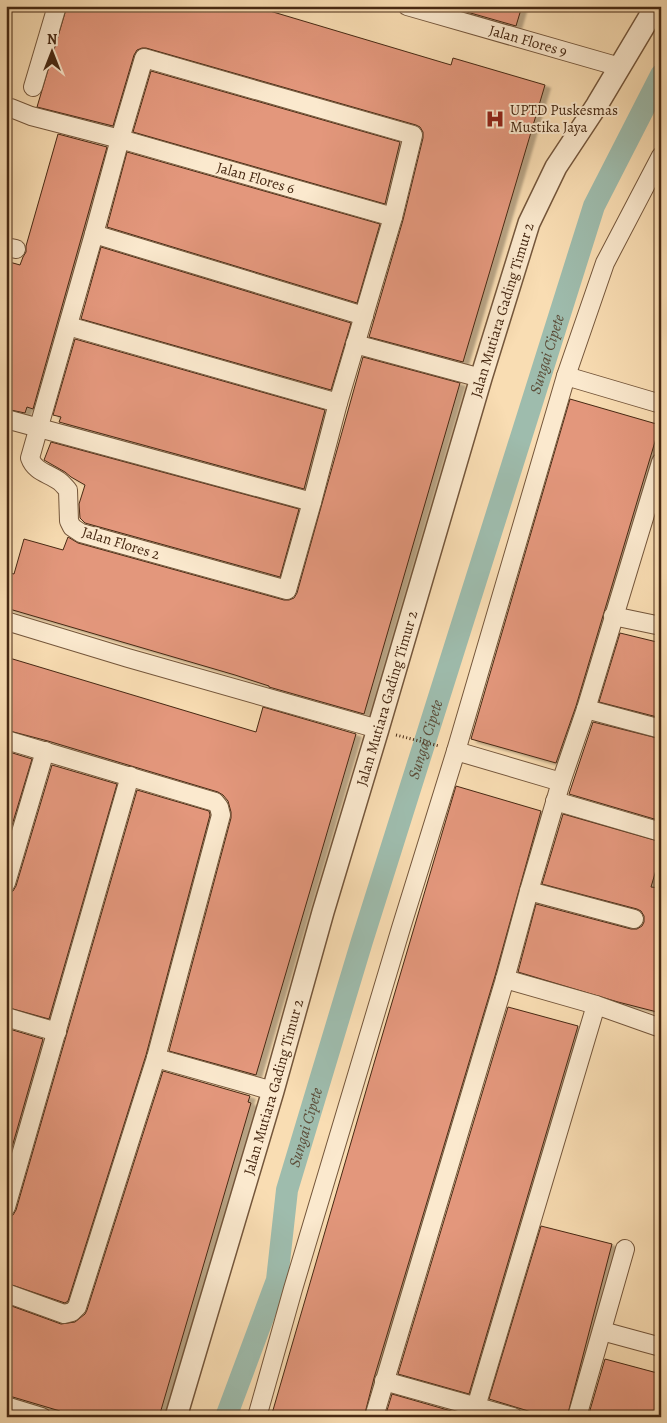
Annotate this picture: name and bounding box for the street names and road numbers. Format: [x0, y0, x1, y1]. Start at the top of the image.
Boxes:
street label: Jalan Flores 9 [487, 20, 570, 61]
street label: Jalan Flores 6 [214, 157, 297, 198]
street label: Jalan Mutiara Gading Timur 2 [466, 220, 539, 400]
street label: Jalan Flores 2 [80, 522, 162, 564]
street label: Jalan Mutiara Gading Timur 2 [351, 608, 422, 788]
street label: Jalan Mutiara Gading Timur 2 [239, 997, 308, 1177]

